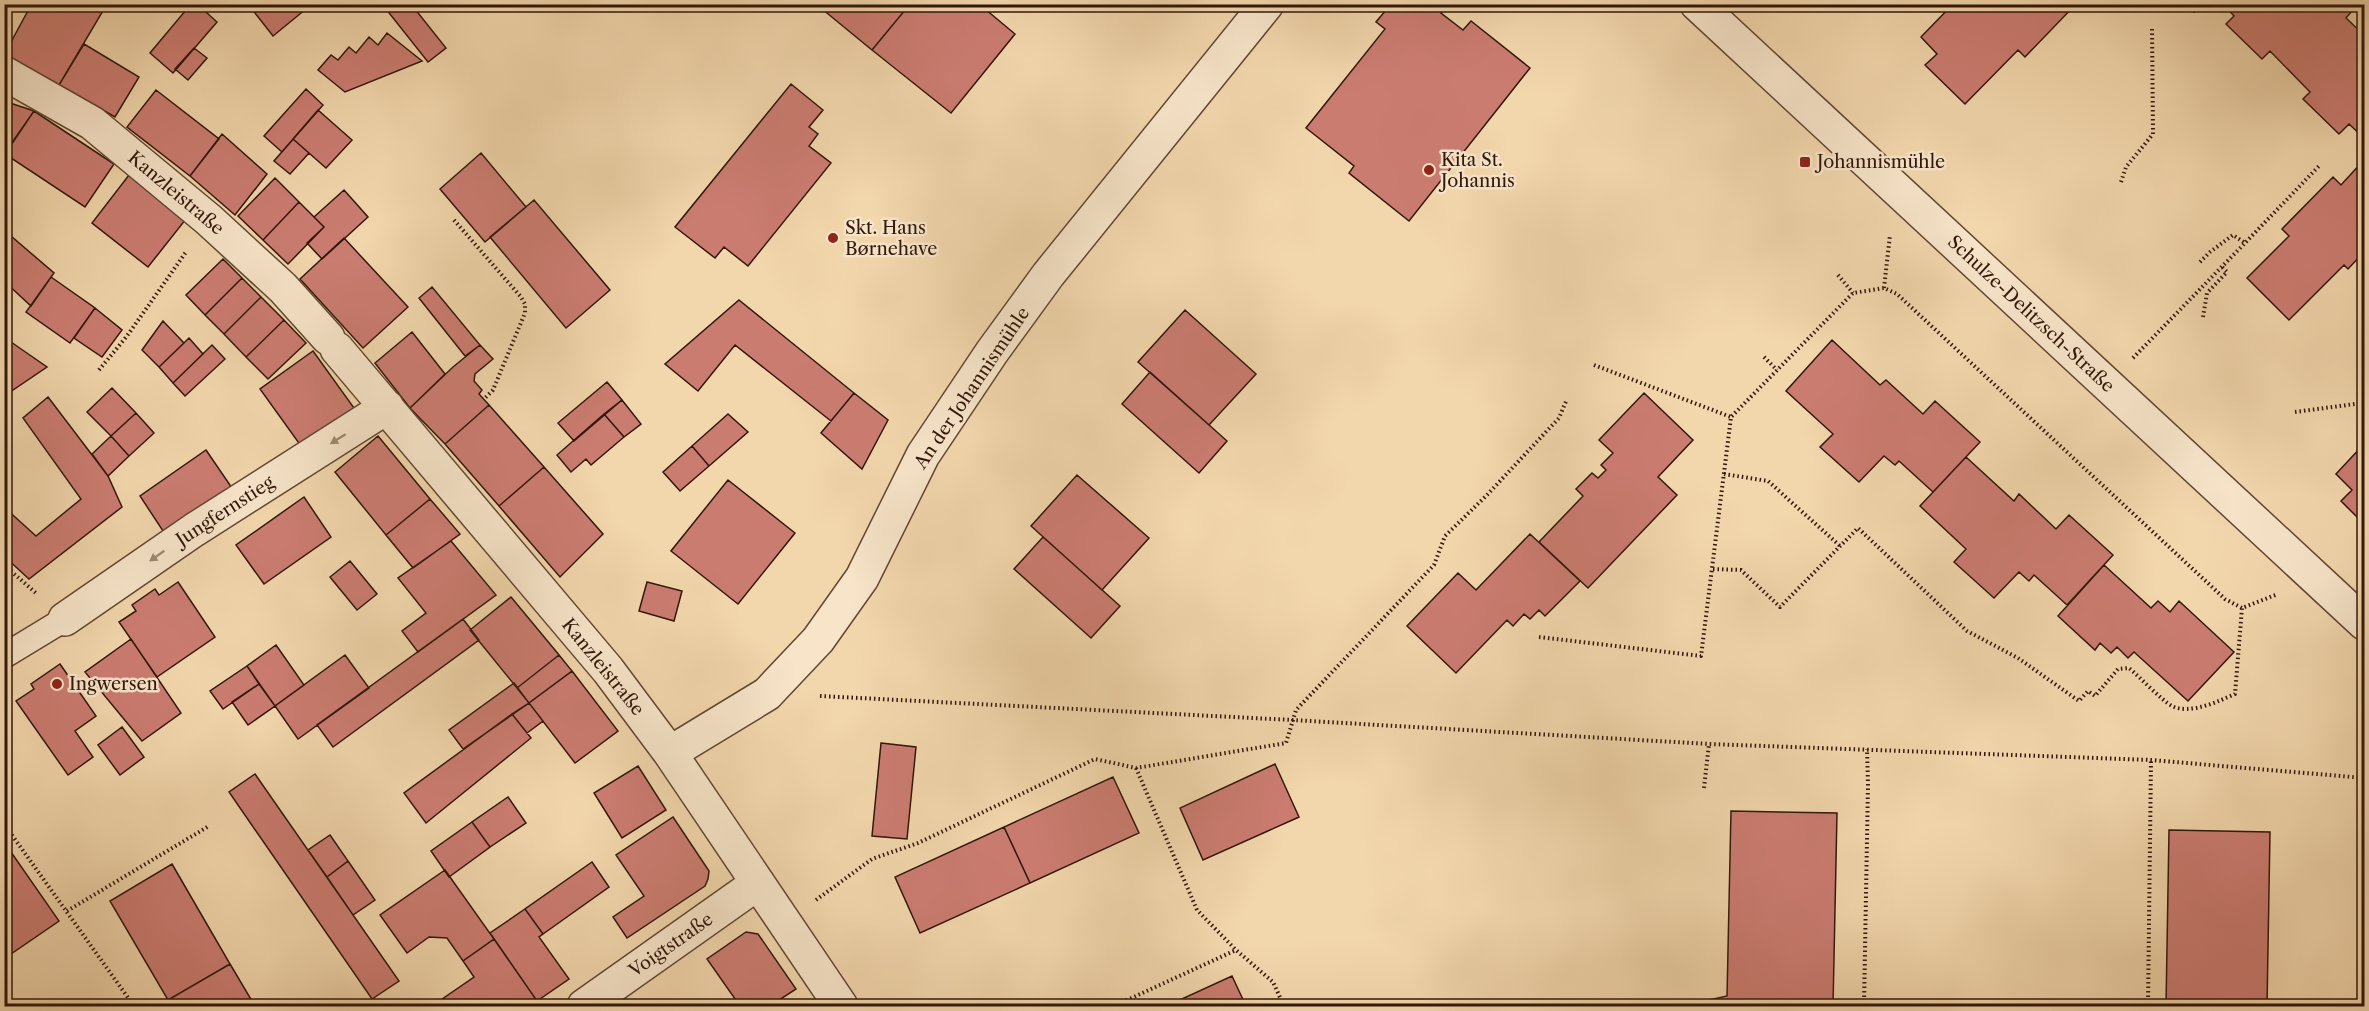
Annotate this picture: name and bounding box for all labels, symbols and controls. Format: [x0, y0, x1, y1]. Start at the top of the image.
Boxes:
street label: Kanzleistraße [123, 146, 229, 240]
place label: Kita St. Johannis [1438, 149, 1515, 192]
place label: Johannismühle [1814, 151, 1945, 173]
marker: Johannismühle [1798, 155, 1812, 169]
marker: Kita St. Johannis [1422, 163, 1436, 177]
place label: Skt. Hans Børnehave [845, 217, 937, 260]
marker: Skt. Hans Børnehave [826, 231, 840, 245]
street label: Schulze-Delitzsch-Straße [1943, 231, 2119, 397]
street label: An der Johannismühle [909, 303, 1034, 474]
one-way arrow [330, 433, 346, 444]
street label: Jungfernstieg [169, 471, 279, 552]
one-way arrow [149, 550, 165, 562]
street label: Kanzleistraße [557, 614, 649, 720]
place label: Ingwersen [69, 673, 158, 695]
marker: Ingwersen [50, 677, 64, 691]
street label: Voigtstraße [624, 908, 717, 983]

